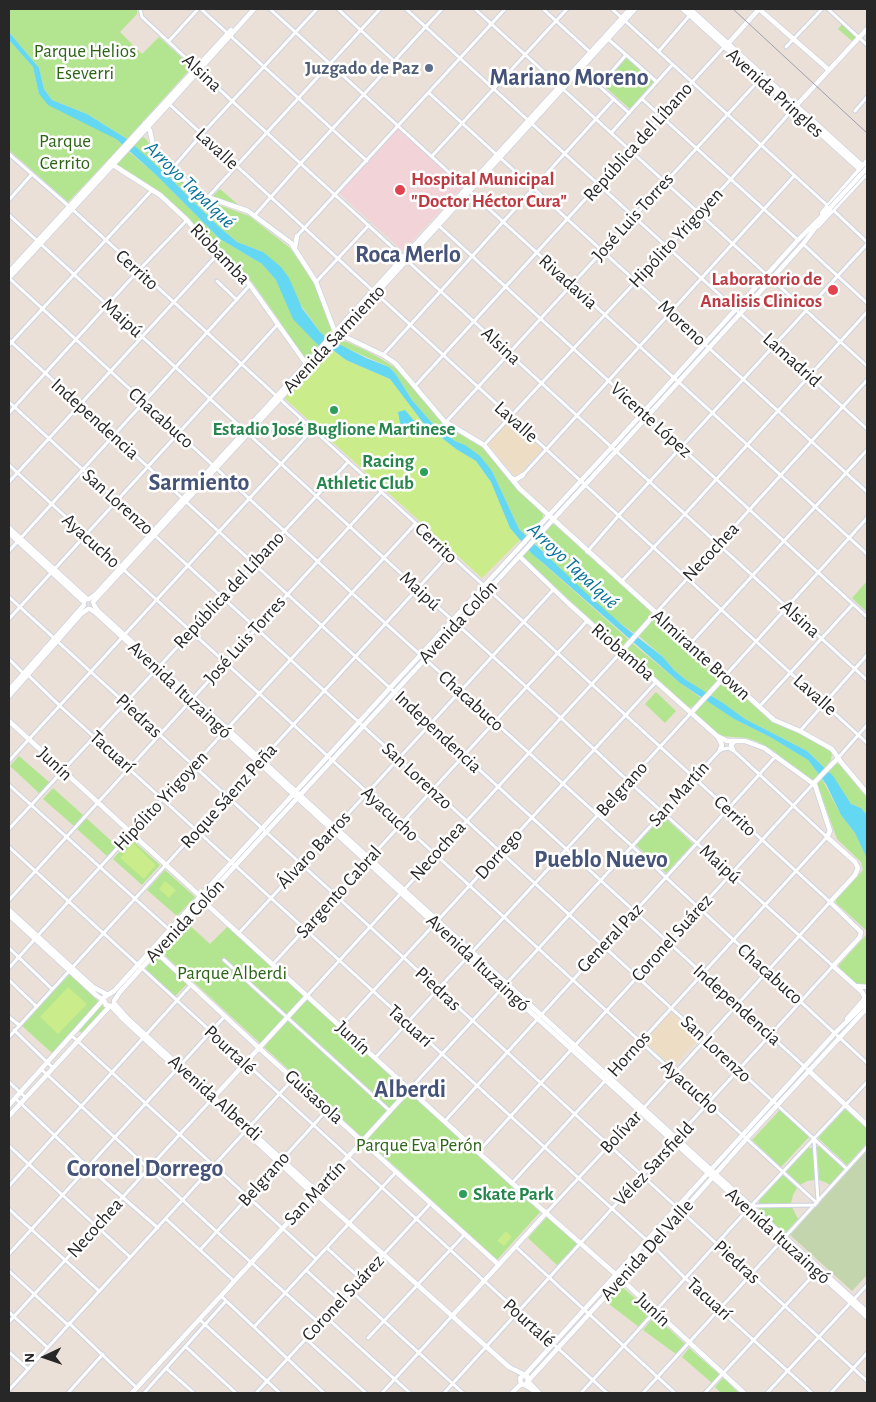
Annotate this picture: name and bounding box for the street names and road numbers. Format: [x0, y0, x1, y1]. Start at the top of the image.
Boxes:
street label: Avenida Pringles [722, 43, 828, 143]
street label: Alsina [177, 49, 227, 97]
street label: República del Líbano [579, 78, 697, 206]
street label: Lavalle [191, 123, 243, 175]
street label: José Luis Torres [587, 168, 679, 266]
street label: Hipólito Yrigoyen [624, 183, 728, 293]
street label: Riobamba [185, 219, 255, 289]
street label: Cerrito [111, 245, 163, 295]
street label: Rivadavia [534, 250, 602, 314]
street label: Avenida Sarmiento [278, 280, 390, 398]
street label: Maipú [97, 294, 147, 342]
street label: Moreno [653, 295, 711, 351]
street label: Alsina [476, 322, 526, 370]
street label: Lamadrid [758, 328, 826, 392]
street label: Independencia [46, 374, 144, 464]
street label: Vicente López [605, 377, 697, 463]
street label: Chacabuco [123, 383, 199, 453]
street label: Lavalle [489, 396, 543, 448]
street label: San Lorenzo [78, 464, 158, 540]
street label: Ayacucho [57, 509, 125, 573]
street label: Cerrito [410, 518, 462, 568]
street label: Necochea [678, 518, 744, 586]
street label: República del Líbano [169, 526, 289, 654]
street label: Maipú [395, 566, 445, 616]
street label: Avenida Colón [414, 576, 502, 668]
street label: José Luis Torres [199, 591, 291, 689]
street label: Alsina [775, 595, 825, 643]
street label: Almirante Brown [647, 605, 755, 705]
street label: Riobamba [587, 618, 659, 686]
street label: Avenida Ituzaingó [123, 636, 237, 744]
street label: Chacabuco [433, 666, 509, 736]
street label: Lavalle [788, 669, 842, 721]
street label: Independencia [390, 686, 486, 778]
street label: Piedras [111, 689, 167, 743]
street label: Tacuarí [85, 726, 139, 778]
street label: San Lorenzo [377, 737, 457, 815]
street label: Roque Sáenz Peña [176, 739, 282, 853]
street label: Junín [33, 742, 77, 786]
street label: Hipólito Yrigoyen [109, 746, 213, 856]
street label: Belgrano [591, 757, 653, 821]
street label: San Martín [644, 757, 714, 831]
street label: Ayacucho [356, 782, 424, 846]
street label: Cerrito [709, 791, 761, 841]
street label: Álvaro Barros [272, 806, 356, 894]
street label: Necochea [405, 816, 471, 886]
street label: Dorrego [470, 824, 528, 884]
street label: Maipú [695, 840, 745, 888]
street label: Sargento Cabral [291, 841, 387, 943]
street label: Avenida Colón [141, 875, 229, 967]
street label: Coronel Suárez [627, 889, 717, 987]
street label: General Paz [572, 898, 648, 978]
street label: Avenida Ituzaingó [421, 909, 535, 1017]
street label: Chacabuco [732, 939, 808, 1009]
street label: Independencia [688, 960, 786, 1050]
street label: Piedras [410, 962, 466, 1016]
street label: Tacuarí [383, 1000, 437, 1052]
street label: San Lorenzo [676, 1010, 756, 1088]
street label: Junín [331, 1016, 375, 1060]
street label: Pourtalé [199, 1020, 261, 1080]
street label: Hornos [602, 1026, 656, 1082]
street label: Avenida Alberdi [164, 1050, 266, 1146]
street label: Ayacucho [656, 1055, 724, 1119]
street label: Guisasola [280, 1065, 348, 1129]
street label: Bolívar [595, 1106, 647, 1158]
street label: Vélez Sarsfield [609, 1117, 699, 1211]
street label: Belgrano [233, 1147, 295, 1211]
street label: San Martín [279, 1156, 351, 1230]
street label: Avenida Ituzaingó [721, 1183, 835, 1289]
street label: Necochea [62, 1193, 128, 1263]
street label: Avenida Del Valle [595, 1195, 699, 1305]
street label: Piedras [709, 1235, 765, 1289]
street label: Coronel Suárez [297, 1250, 389, 1346]
street label: Tacuarí [682, 1273, 736, 1325]
street label: Junín [631, 1288, 675, 1332]
street label: Pourtalé [498, 1294, 560, 1352]

